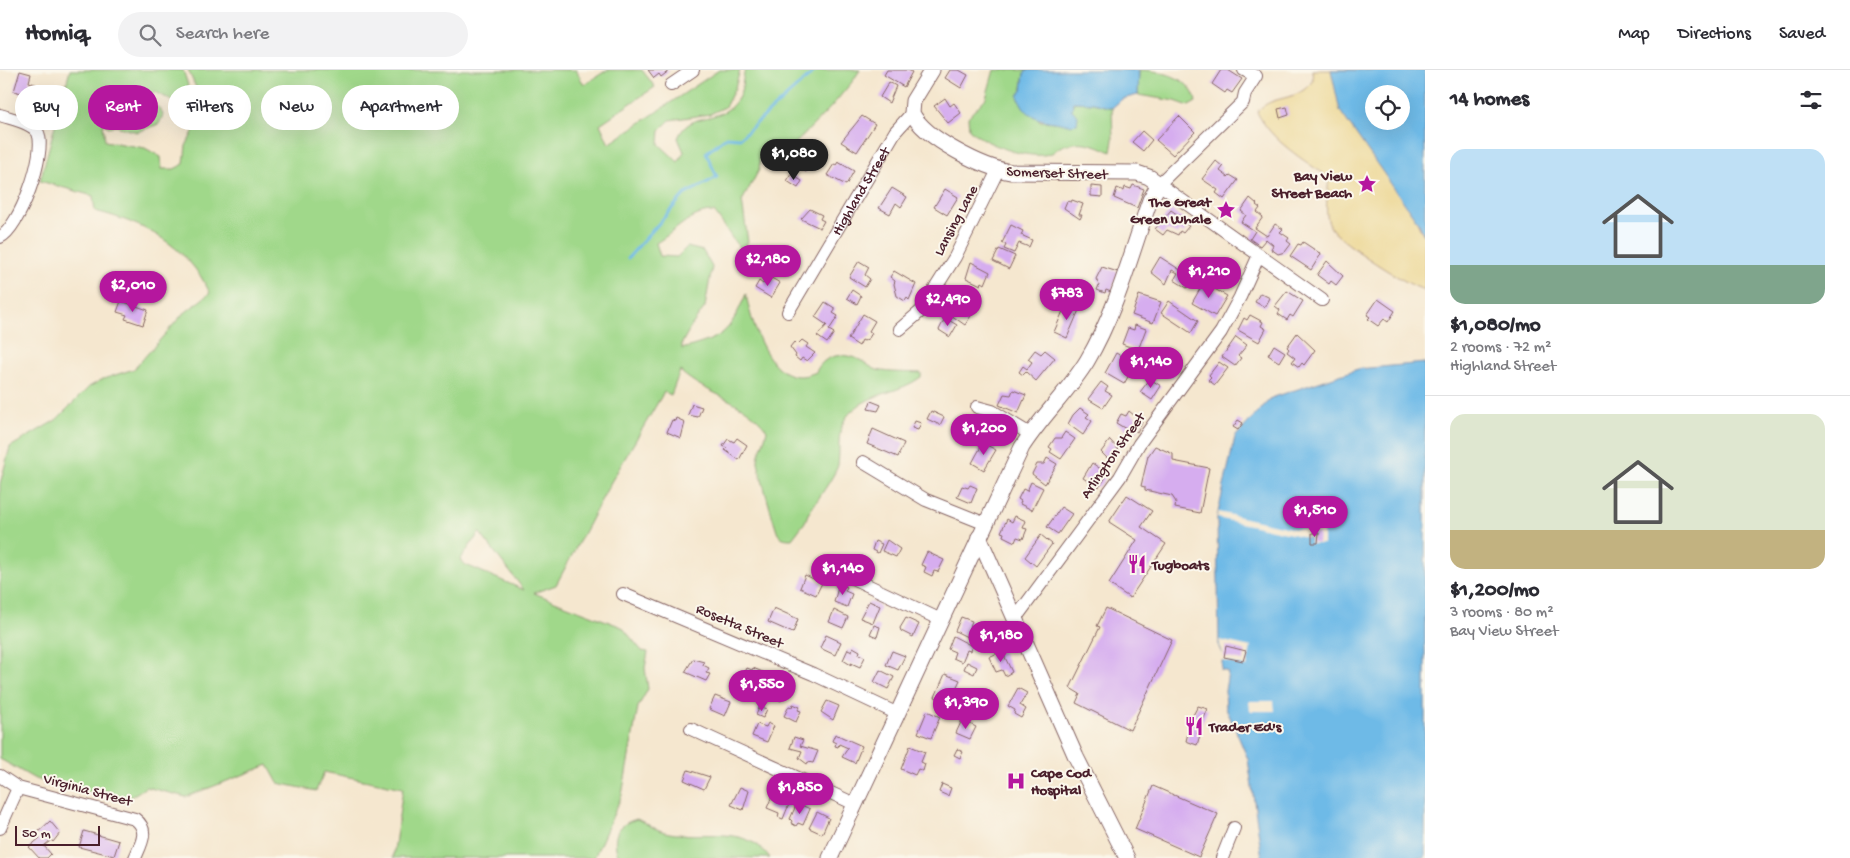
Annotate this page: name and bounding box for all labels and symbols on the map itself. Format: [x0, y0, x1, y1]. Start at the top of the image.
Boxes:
pin: $1,080 [753, 138, 835, 181]
street label: Highland Street [829, 143, 896, 239]
street label: Somerset Street [1006, 163, 1110, 185]
place label: Bay View Street Beach [1272, 168, 1352, 203]
place icon: Bay View Street Beach [1356, 173, 1378, 195]
street label: Lansing Lane [931, 182, 983, 259]
place label: The Great Green Whale [1130, 194, 1213, 229]
place icon: The Great Green Whale [1215, 199, 1237, 221]
pin: $2,180 [727, 244, 809, 287]
pin: $1,210 [1168, 256, 1250, 299]
pin: $2,010 [92, 270, 174, 313]
pin: $783 [1037, 278, 1097, 321]
pin: $2,490 [907, 284, 989, 327]
pin: $1,140 [1110, 346, 1192, 389]
street label: Arlington Street [1077, 408, 1151, 503]
pin: $1,200 [943, 414, 1025, 456]
pin: $1,510 [1274, 496, 1356, 538]
restaurant icon: Tugboats [1126, 553, 1148, 575]
pin: $1,140 [802, 554, 884, 596]
place label: Tugboats [1151, 557, 1210, 575]
street label: Rosetta Street [693, 600, 787, 654]
pin: $1,180 [960, 620, 1042, 663]
pin: $1,550 [721, 670, 803, 712]
pin: $1,390 [925, 688, 1007, 730]
restaurant icon: Trader Ed's [1183, 715, 1205, 737]
place label: Trader Ed's [1208, 719, 1283, 737]
place label: Cape Cod Hospital [1030, 765, 1093, 800]
street label: Virginia Street [40, 770, 136, 812]
hospital icon: Cape Cod Hospital [1005, 770, 1027, 792]
pin: $1,850 [759, 772, 841, 815]
scale bar [15, 823, 100, 846]

